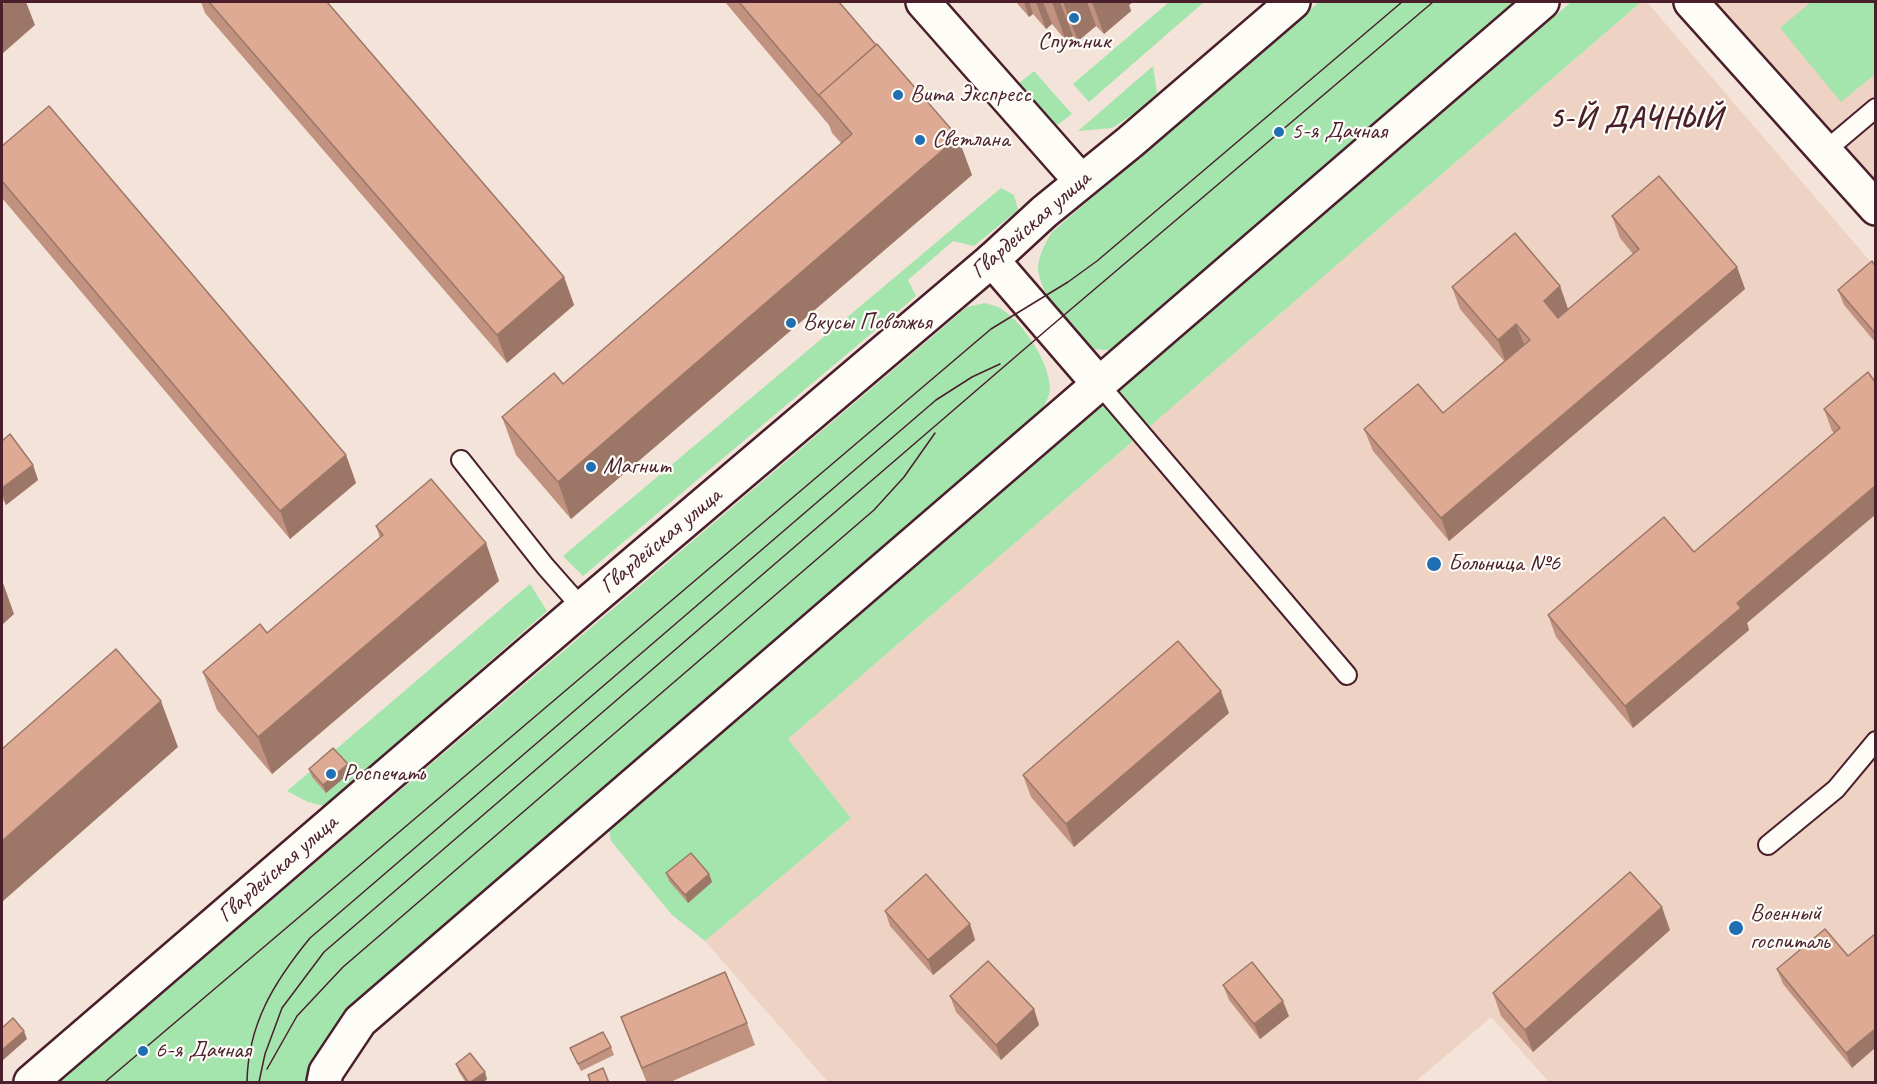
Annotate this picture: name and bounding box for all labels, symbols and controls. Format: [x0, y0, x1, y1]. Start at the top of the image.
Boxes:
marker: Спутник [1067, 11, 1081, 25]
place label: Спутник [1038, 28, 1110, 56]
place label: Вита Экспресс [910, 81, 1031, 109]
marker: Вита Экспресс [891, 88, 905, 102]
district label: 5-Й ДАЧНЫЙ [1548, 101, 1724, 137]
place label: 5-я Дачная [1291, 118, 1387, 146]
marker: 5-я Дачная [1272, 125, 1286, 139]
place label: Светлана [932, 126, 1010, 154]
marker: Светлана [913, 133, 927, 147]
street label: Гвардейская улица [965, 165, 1097, 285]
place label: Вкусы Поволжья [803, 309, 931, 337]
marker: Вкусы Поволжья [784, 316, 798, 330]
place label: Магнит [603, 453, 671, 481]
marker: Магнит [584, 460, 598, 474]
street label: Гвардейская улица [594, 482, 728, 600]
place label: Больница №6 [1448, 550, 1560, 578]
marker: Больница №6 [1425, 555, 1443, 573]
place label: Роспечать [343, 760, 425, 788]
marker: Роспечать [324, 767, 338, 781]
street label: Гвардейская улица [212, 809, 344, 929]
place label: Военный госпиталь [1750, 900, 1829, 956]
marker: Военный госпиталь [1727, 919, 1745, 937]
place label: 6-я Дачная [155, 1037, 251, 1065]
marker: 6-я Дачная [136, 1044, 150, 1058]

